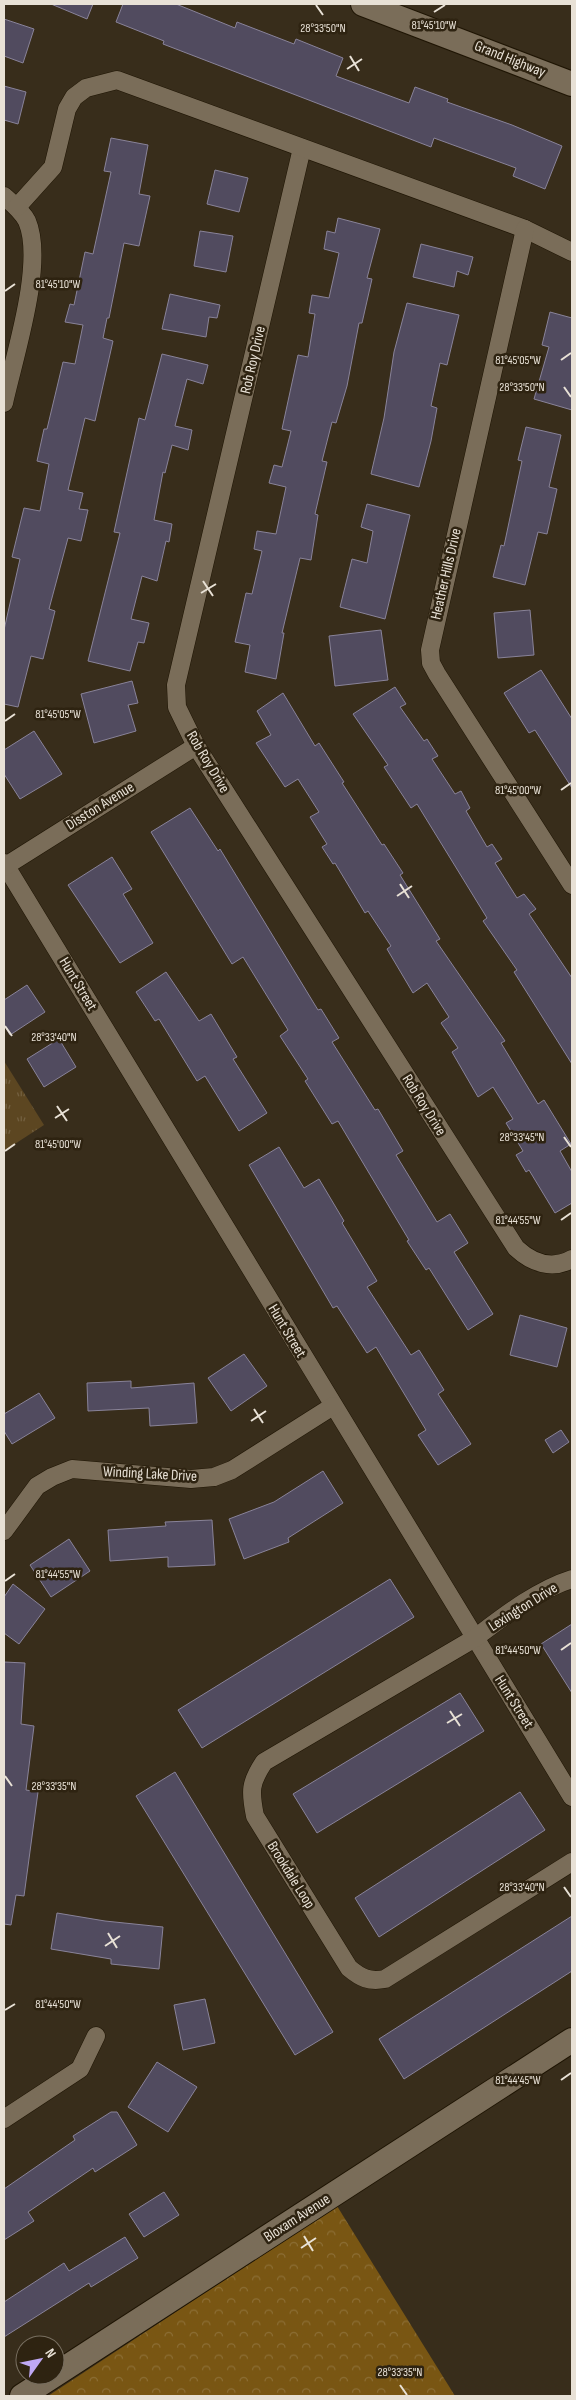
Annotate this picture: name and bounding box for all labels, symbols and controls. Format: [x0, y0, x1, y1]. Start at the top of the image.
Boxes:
text: 81°45'10"W [412, 18, 457, 33]
text: 28°33'50"N [300, 21, 346, 36]
street label: Grand Highway [472, 36, 548, 82]
text: 81°45'10"W [36, 277, 81, 292]
street label: Rob Roy Drive [236, 324, 270, 396]
text: 81°45'05"W [495, 353, 541, 368]
text: 28°33'50"N [499, 380, 545, 395]
street label: Heather Hills Drive [426, 527, 466, 621]
text: 81°45'05"W [35, 707, 81, 722]
street label: Rob Roy Drive [182, 728, 234, 796]
street label: Disston Avenue [62, 778, 138, 834]
text: 81°45'00"W [495, 783, 541, 798]
street label: Hunt Street [55, 954, 102, 1015]
text: 28°33'40"N [31, 1030, 77, 1045]
street label: Rob Roy Drive [398, 1071, 450, 1139]
text: 28°33'45"N [500, 1130, 544, 1145]
text: 81°45'00"W [35, 1137, 81, 1152]
text: 81°44'55"W [495, 1213, 541, 1228]
street label: Hunt Street [264, 1301, 311, 1362]
street label: Winding Lake Drive [102, 1462, 198, 1486]
text: 81°44'55"W [35, 1567, 81, 1582]
street label: Lexington Drive [485, 1578, 561, 1636]
text: 81°44'50"W [495, 1643, 541, 1658]
street label: Hunt Street [490, 1672, 538, 1732]
text: 28°33'35"N [32, 1779, 76, 1794]
street label: Brookdale Loop [263, 1838, 319, 1912]
text: 28°33'40"N [499, 1880, 545, 1895]
text: 81°44'50"W [35, 1997, 81, 2012]
text: 81°44'45"W [495, 2073, 541, 2088]
street label: Bloxam Avenue [260, 2189, 334, 2247]
north arrow [15, 2335, 65, 2385]
text: N [41, 2345, 60, 2361]
text: 28°33'35"N [378, 2365, 422, 2380]

